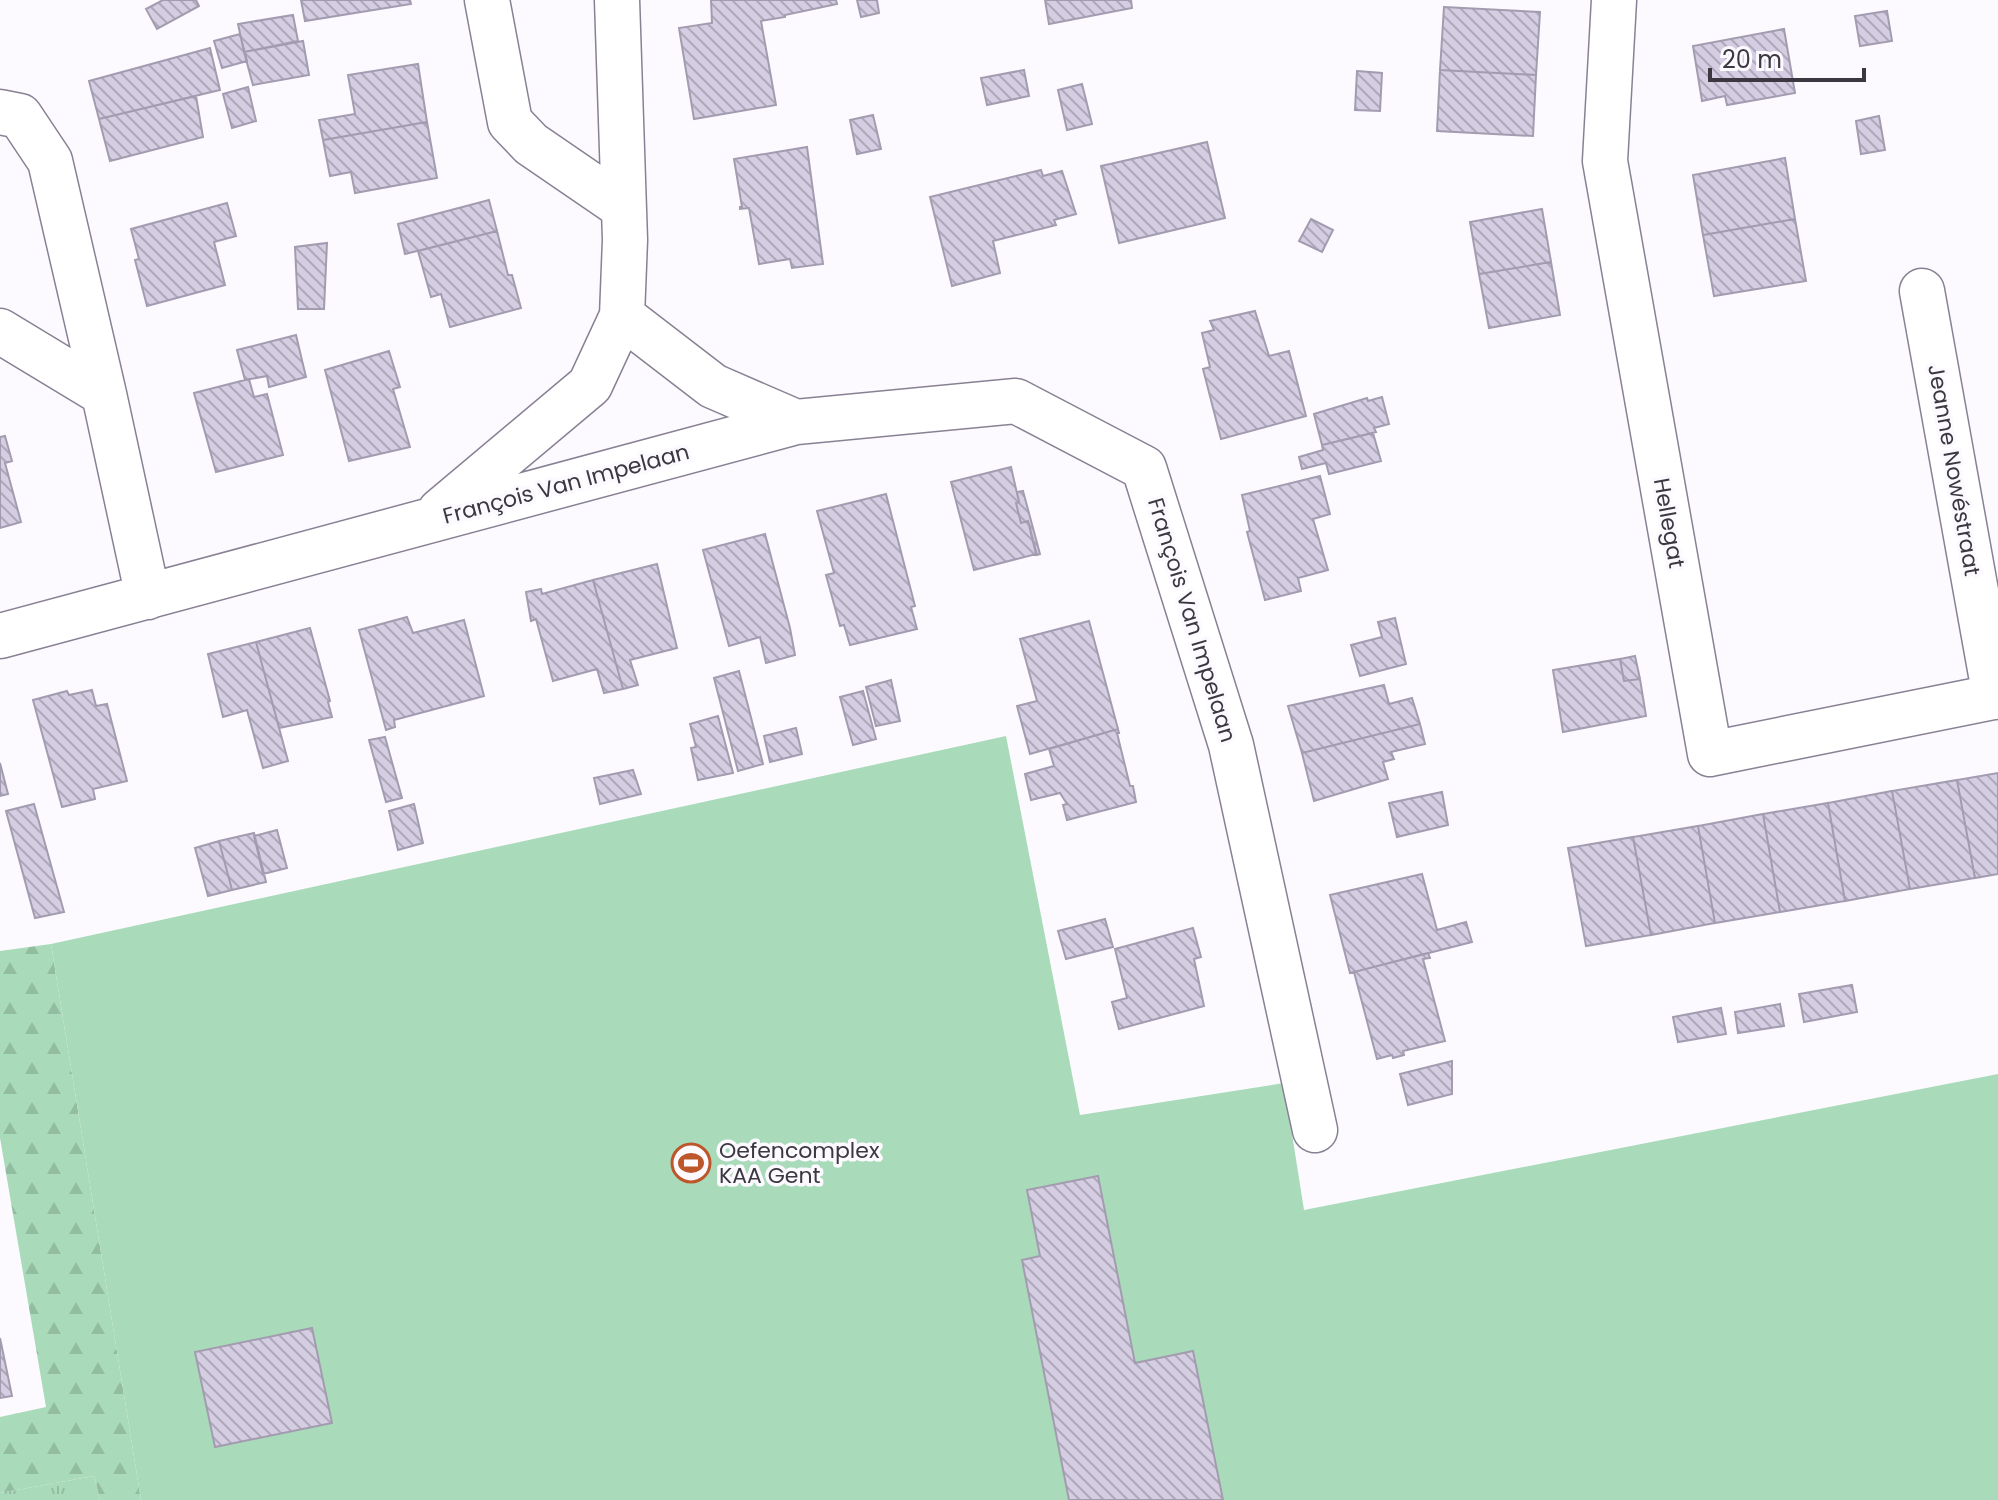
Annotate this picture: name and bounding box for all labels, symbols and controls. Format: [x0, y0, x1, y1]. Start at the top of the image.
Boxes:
scale bar [1710, 32, 1864, 82]
text: 20 m [1722, 43, 1782, 76]
street label: Jeanne Nowéstraat [1920, 362, 1988, 578]
street label: François Van Impelaan [439, 436, 693, 532]
street label: Hellegat [1646, 475, 1692, 571]
street label: François Van Impelaan [1140, 494, 1244, 746]
place label: Oefencomplex KAA Gent [719, 1135, 880, 1191]
sports icon: Oefencomplex KAA Gent [670, 1142, 712, 1184]

